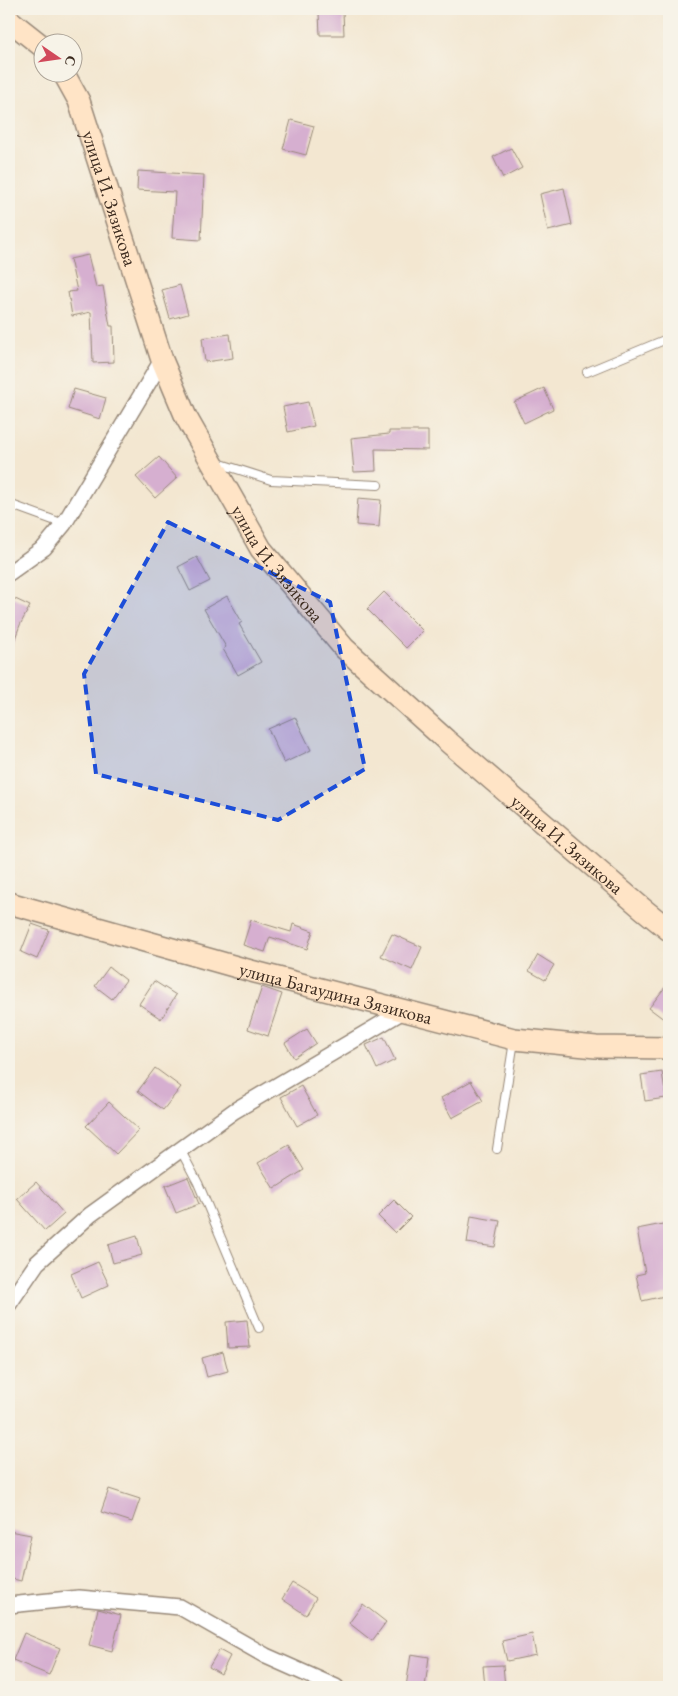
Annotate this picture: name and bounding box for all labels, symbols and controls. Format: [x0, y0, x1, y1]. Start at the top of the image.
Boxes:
north arrow [32, 32, 82, 82]
text: С [61, 54, 81, 68]
street label: улица И. Зязикова [76, 127, 143, 269]
street label: улица И. Зязикова [225, 500, 329, 628]
street label: улица И. Зязикова [505, 789, 629, 900]
street label: улица Багаудина Зязикова [236, 956, 435, 1030]

